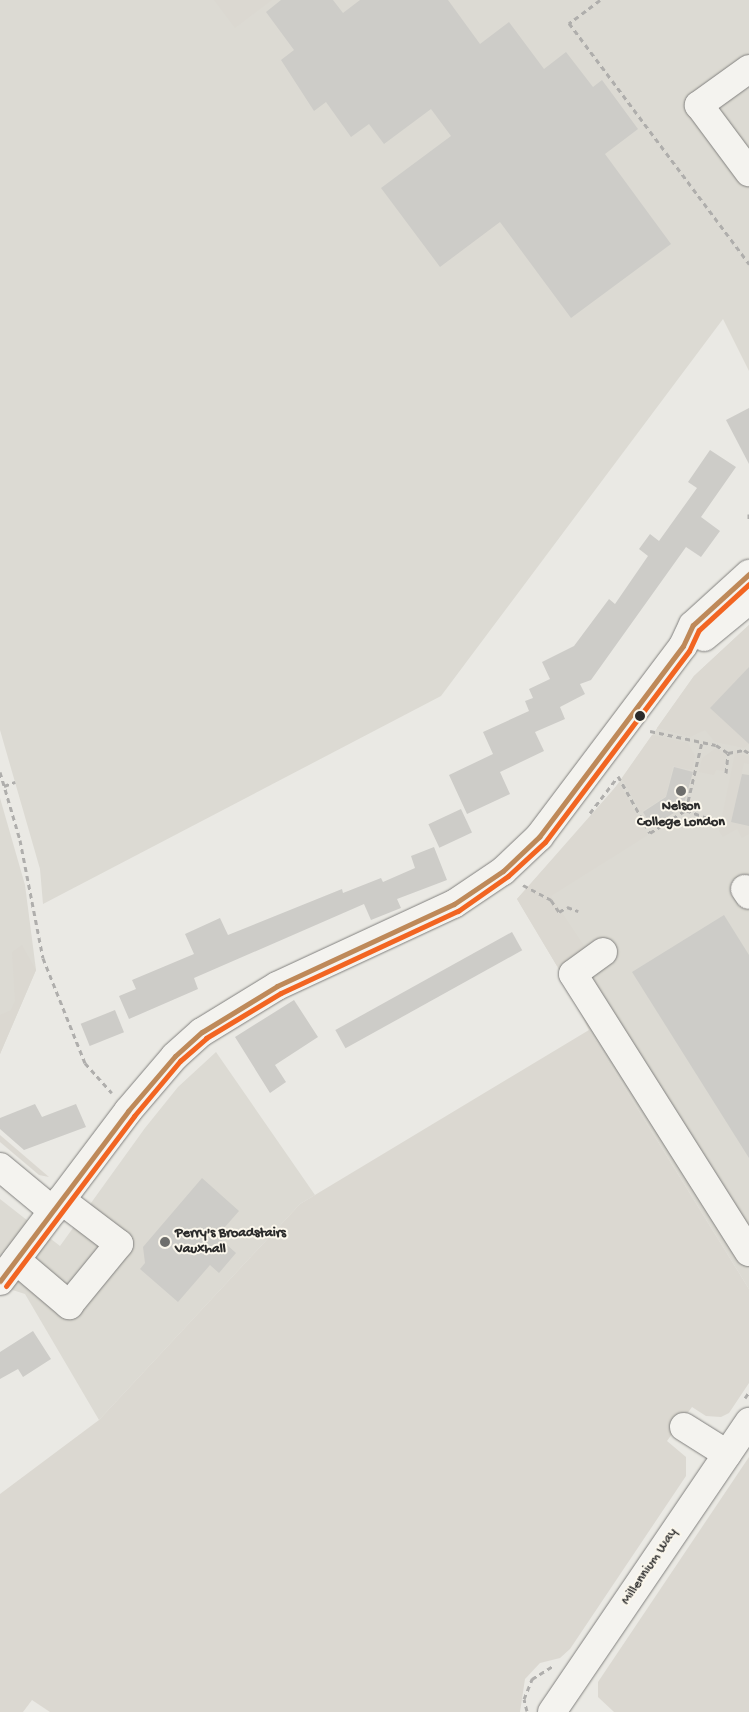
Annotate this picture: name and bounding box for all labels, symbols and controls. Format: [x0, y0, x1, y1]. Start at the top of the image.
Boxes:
unlabelled marker [635, 711, 645, 721]
marker: Nelson College London [675, 785, 687, 797]
place label: Nelson College London [637, 799, 725, 832]
place label: Perry's Broadstairs Vauxhall [175, 1226, 286, 1258]
marker: Perry's Broadstairs Vauxhall [159, 1236, 171, 1248]
street label: Millennium Way [618, 1525, 682, 1609]

